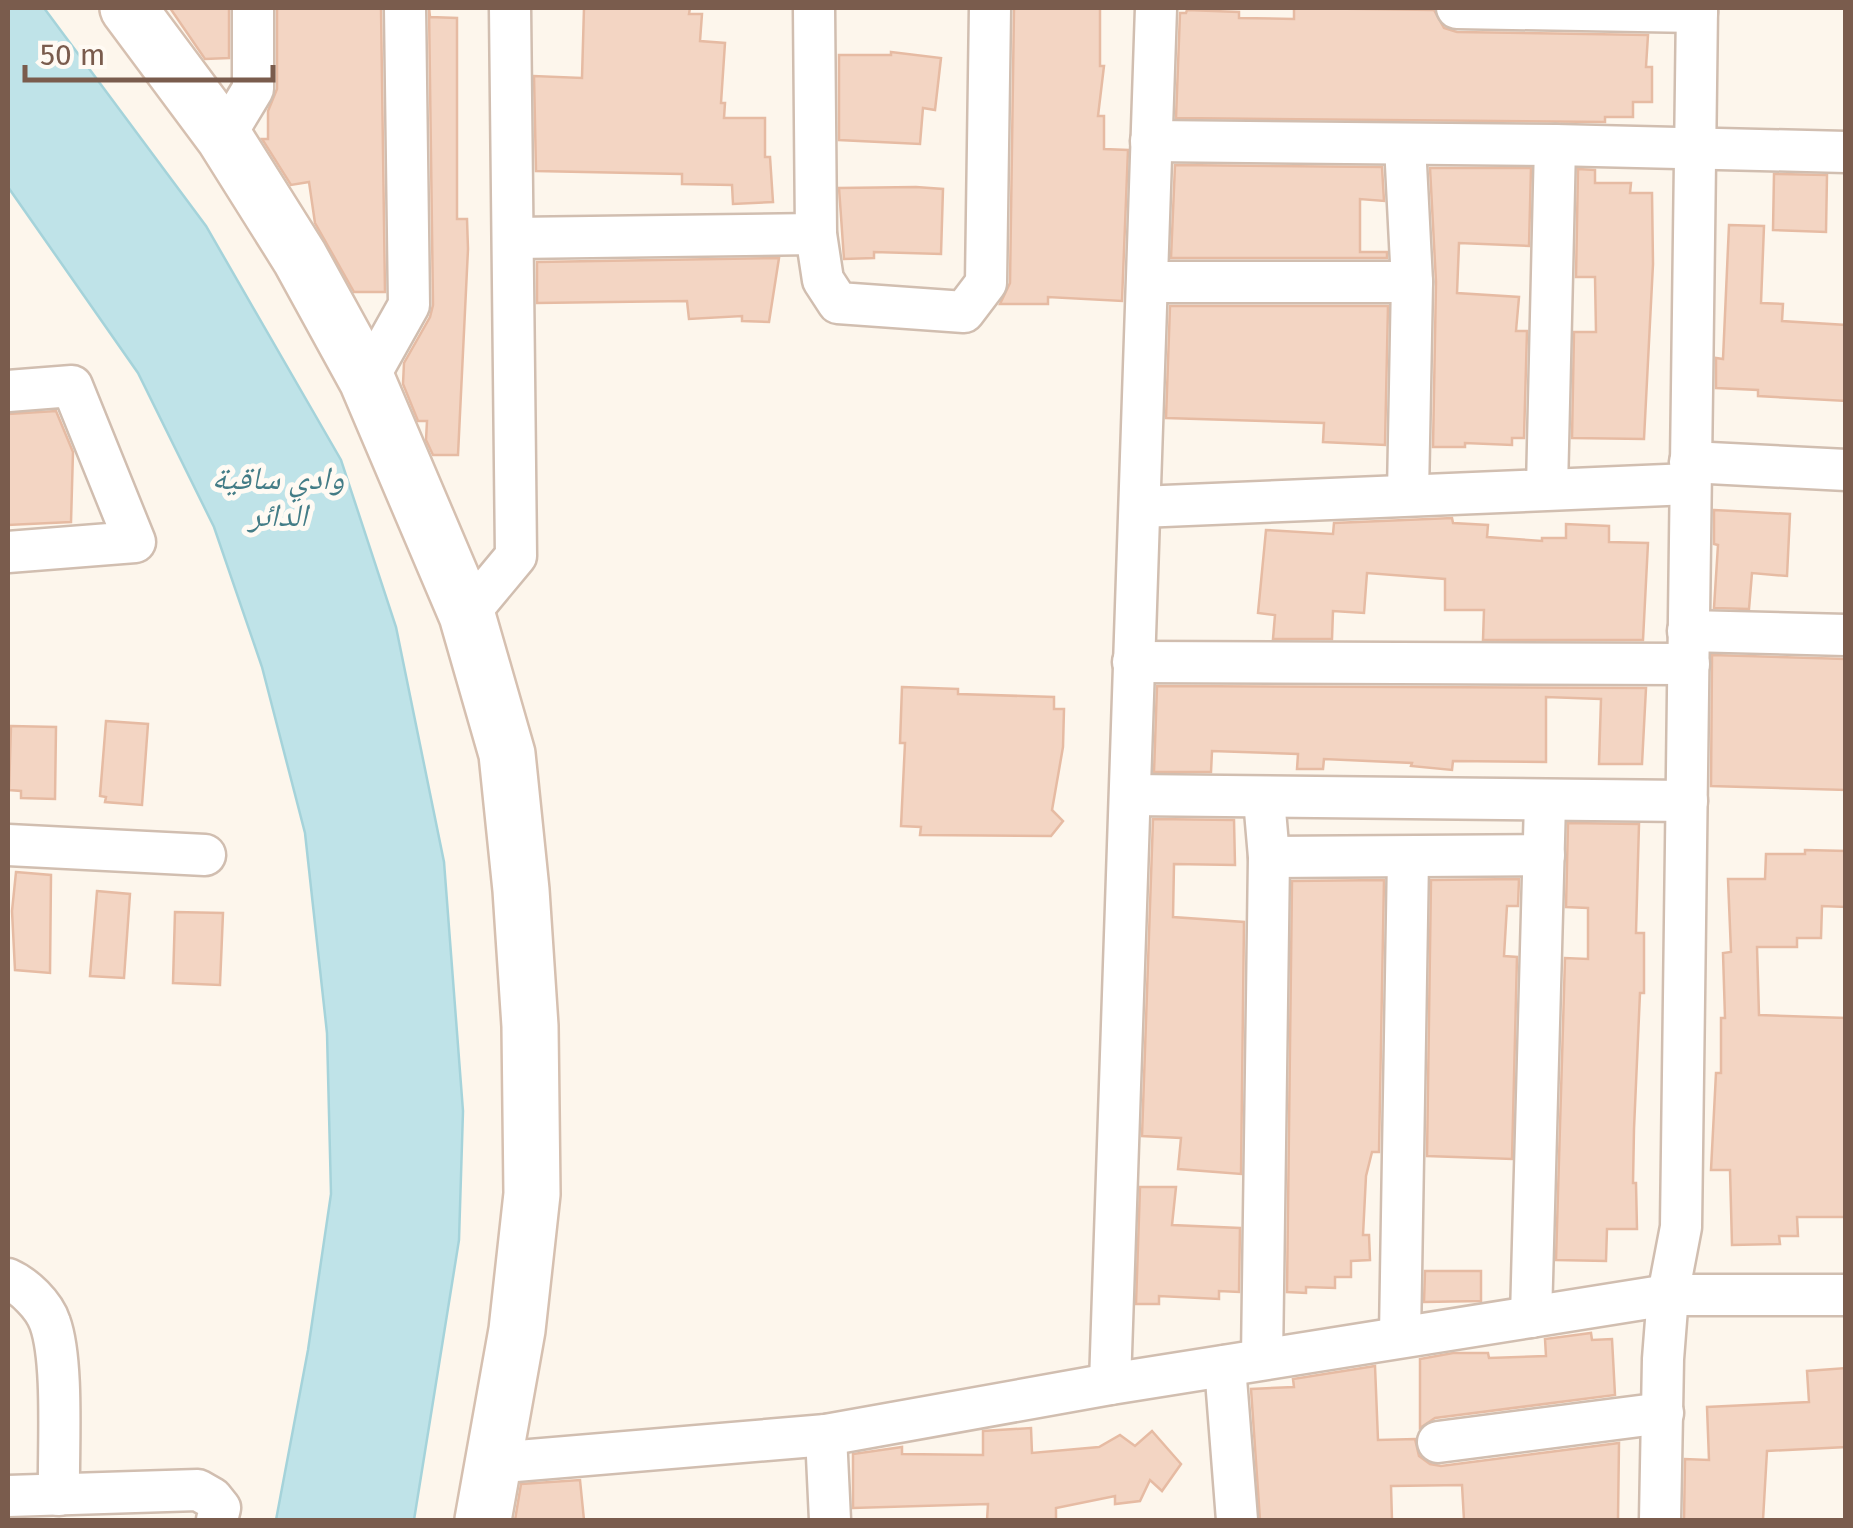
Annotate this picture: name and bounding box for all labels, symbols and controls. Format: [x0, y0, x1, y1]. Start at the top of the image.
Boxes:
scale bar [25, 20, 272, 82]
text: 50 m [40, 37, 105, 73]
water label: وادي ساقية الدائر [212, 459, 344, 534]

